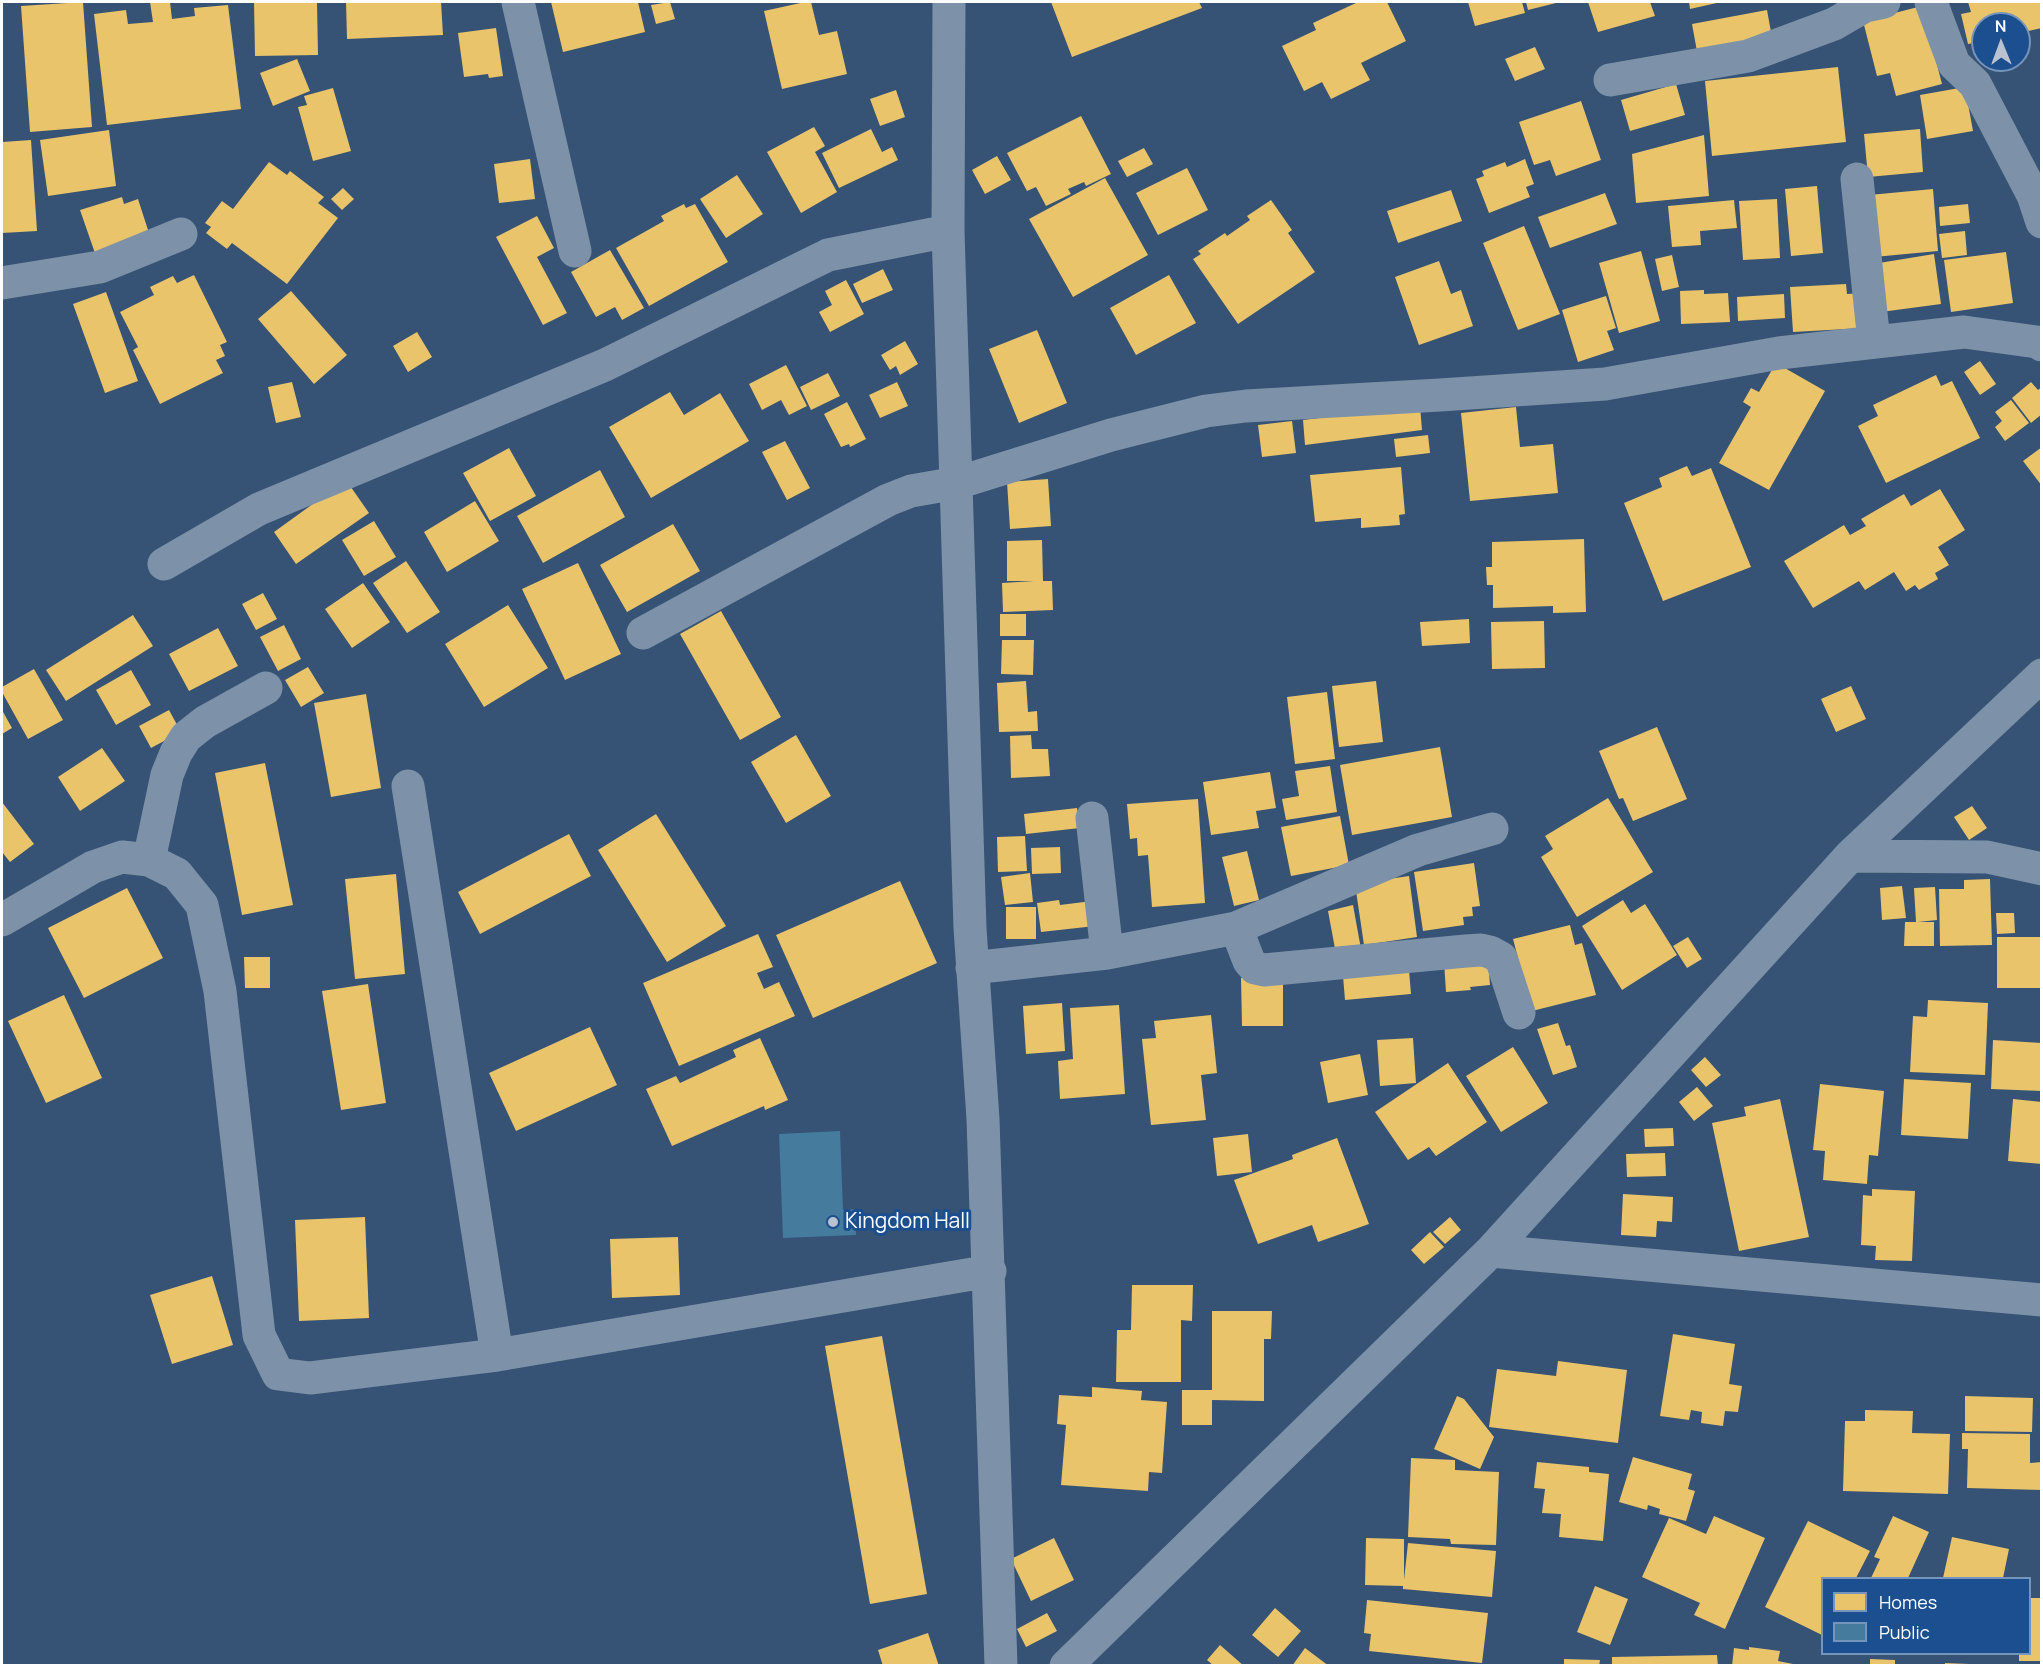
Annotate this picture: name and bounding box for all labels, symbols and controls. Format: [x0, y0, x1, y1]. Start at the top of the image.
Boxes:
north arrow [1971, 12, 2031, 72]
text: N [1995, 15, 2007, 37]
place label: Kingdom Hall [845, 1209, 970, 1235]
marker: Kingdom Hall [826, 1215, 840, 1229]
legend [1821, 1577, 2031, 1655]
text: Homes [1879, 1590, 1937, 1614]
text: Public [1879, 1620, 1930, 1644]

